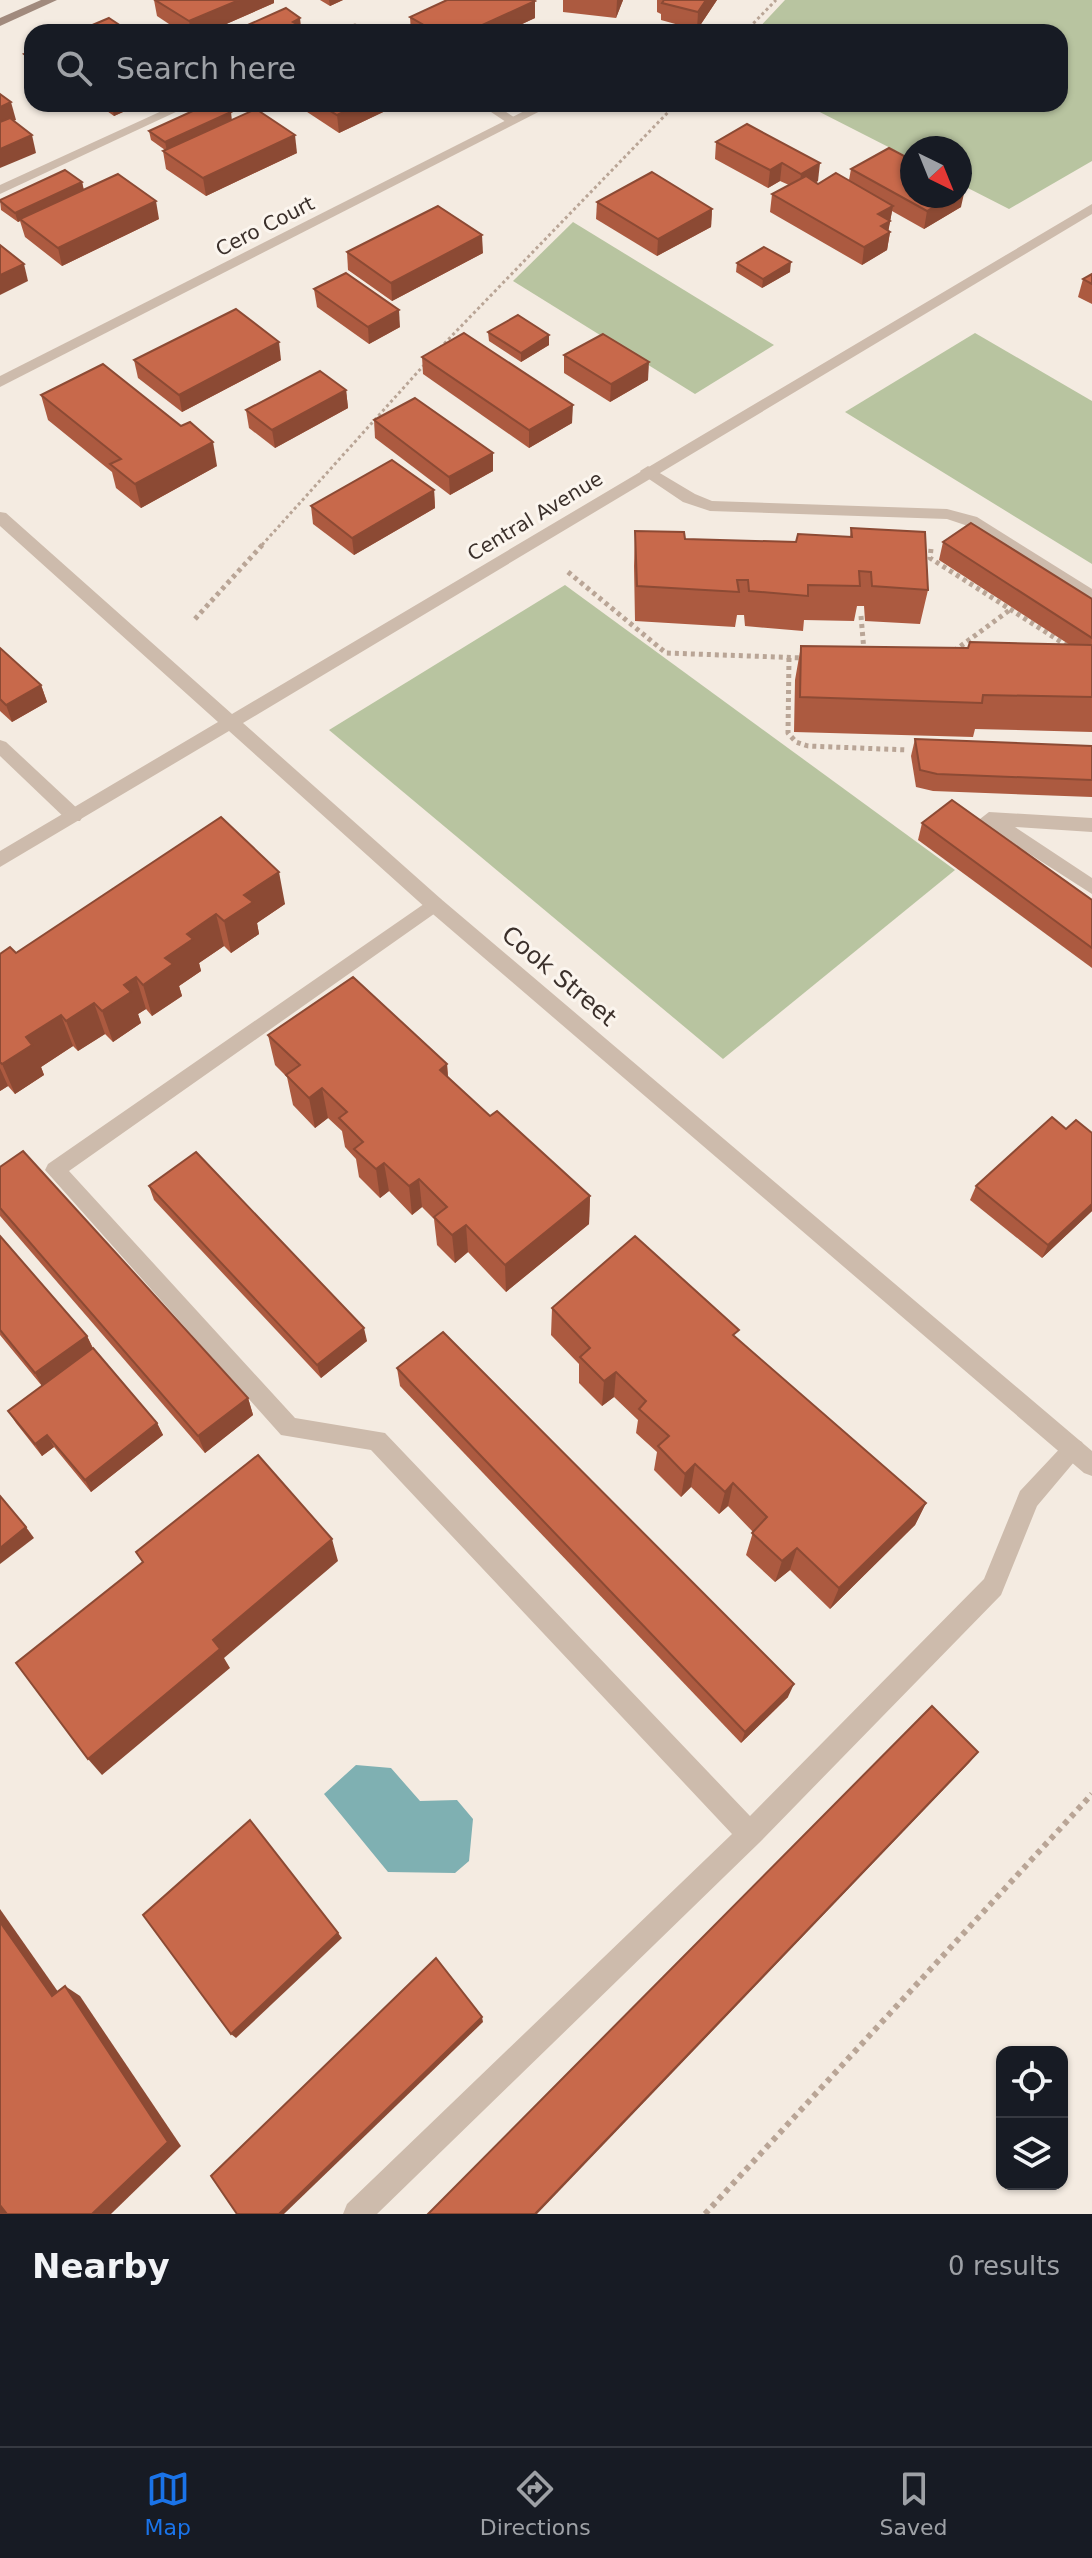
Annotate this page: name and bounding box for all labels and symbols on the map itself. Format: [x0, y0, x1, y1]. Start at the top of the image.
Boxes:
north arrow [900, 136, 972, 208]
street label: Cero Court [212, 191, 319, 261]
street label: Central Avenue [463, 466, 607, 566]
street label: Cook Street [496, 920, 622, 1032]

